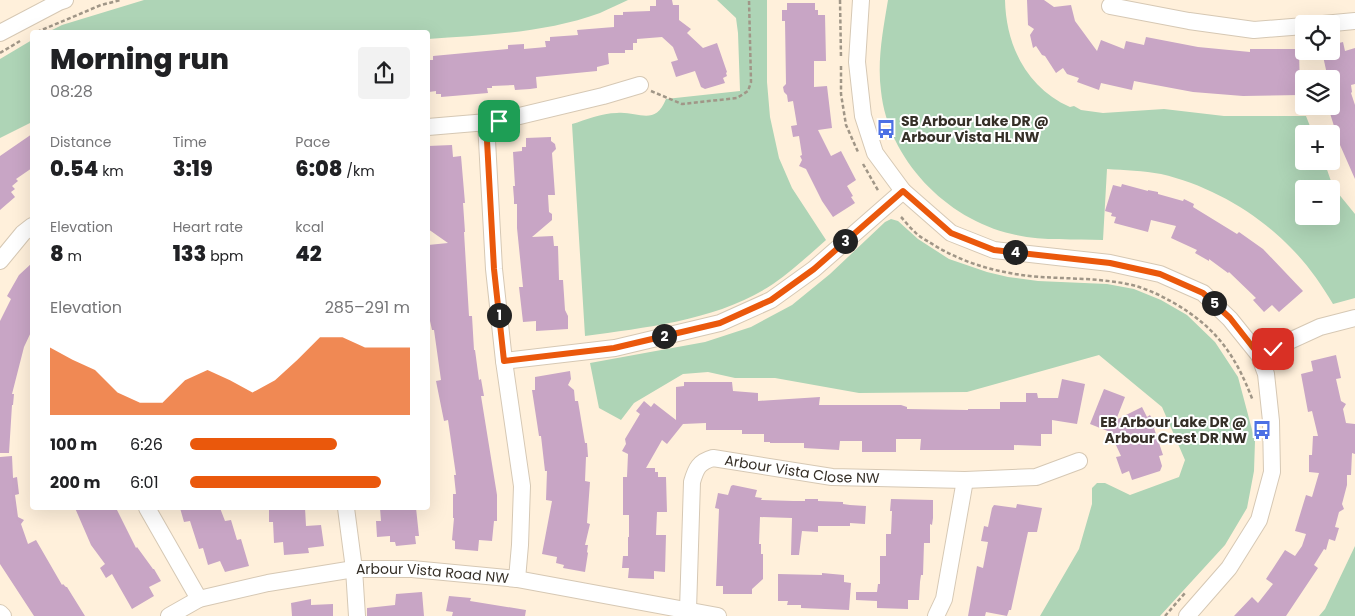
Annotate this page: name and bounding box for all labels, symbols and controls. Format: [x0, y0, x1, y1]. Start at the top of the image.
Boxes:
map controls [1295, 15, 1340, 225]
button: locate [1295, 15, 1340, 60]
text: Morning run [50, 40, 229, 79]
button: share [358, 47, 410, 99]
button: layers [1295, 70, 1340, 115]
text: 08:28 [50, 80, 93, 103]
pin [478, 100, 520, 142]
icon: arrive [485, 107, 513, 135]
place label: SB Arbour Lake DR @ Arbour Vista HL NW [901, 111, 1049, 147]
bus stop icon: SB Arbour Lake DR @ Arbour Vista HL NW [875, 118, 897, 140]
button: + [1295, 125, 1340, 170]
text: Distance [50, 132, 111, 152]
text: Time [173, 132, 207, 152]
text: Pace [295, 132, 330, 152]
text: 0.54 [50, 154, 98, 183]
text: 3:19 [173, 154, 213, 183]
text: 6:08 [295, 154, 343, 183]
text: km [98, 161, 124, 181]
text: /km [343, 161, 375, 181]
button: − [1295, 180, 1340, 225]
text: Elevation [50, 217, 113, 237]
text: Heart rate [173, 217, 243, 237]
text: kcal [295, 217, 324, 237]
pin: 3 [832, 228, 858, 254]
text: 3 [841, 231, 850, 251]
text: 8 [50, 239, 64, 268]
text: 133 [173, 239, 206, 268]
text: 42 [295, 239, 322, 268]
pin: 4 [1002, 240, 1028, 264]
text: 4 [1011, 242, 1020, 262]
text: m [64, 246, 82, 266]
text: bpm [206, 246, 244, 266]
pin: 5 [1202, 290, 1226, 316]
text: 5 [1210, 293, 1219, 313]
text: Elevation [50, 296, 122, 319]
text: 285–291 m [325, 296, 410, 319]
pin: 1 [486, 302, 512, 328]
text: 1 [497, 305, 502, 325]
pin: 2 [652, 324, 676, 348]
text: 2 [661, 326, 669, 346]
pin [1252, 328, 1294, 370]
icon: check [1259, 335, 1287, 363]
place label: EB Arbour Lake DR @ Arbour Crest DR NW [1100, 412, 1247, 448]
bus stop icon: EB Arbour Lake DR @ Arbour Crest DR NW [1251, 419, 1273, 441]
text: 100 m [50, 433, 97, 456]
text: 6:26 [130, 433, 163, 456]
street label: Arbour Vista Close NW [723, 450, 880, 488]
text: 200 m [50, 471, 100, 494]
text: 6:01 [130, 471, 159, 494]
street label: Arbour Vista Road NW [356, 559, 510, 588]

